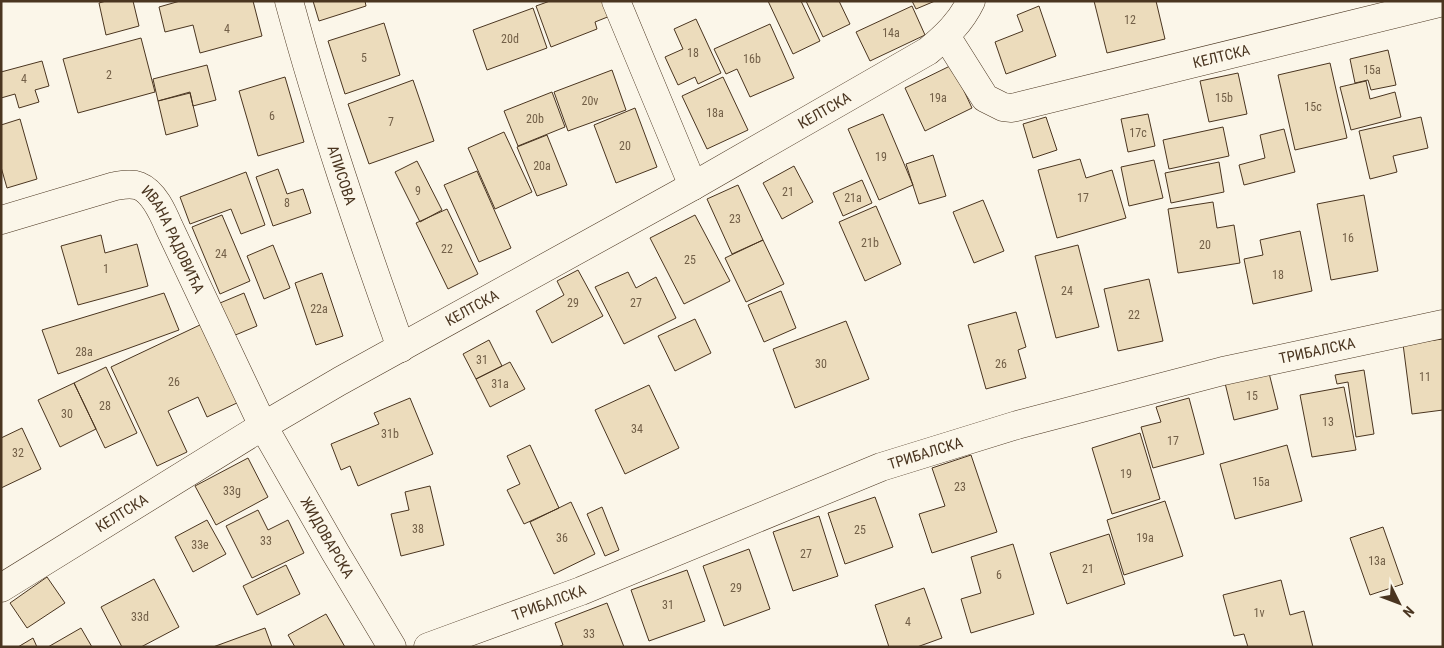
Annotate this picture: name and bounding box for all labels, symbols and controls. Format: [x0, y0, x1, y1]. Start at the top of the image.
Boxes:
house number: 12 [1124, 13, 1136, 27]
house number: 4 [224, 22, 230, 36]
house number: 14a [882, 26, 900, 40]
house number: 20d [501, 32, 519, 46]
street label: КЕЛТСКА [1191, 41, 1252, 72]
house number: 18 [687, 46, 699, 60]
house number: 5 [361, 51, 367, 65]
house number: 16b [743, 52, 761, 66]
house number: 15a [1363, 63, 1381, 77]
house number: 2 [106, 68, 112, 82]
house number: 4 [21, 72, 27, 86]
street label: КЕЛТСКА [795, 88, 854, 133]
house number: 19a [929, 91, 947, 105]
house number: 15b [1215, 91, 1233, 105]
house number: 20v [582, 94, 598, 108]
house number: 15c [1304, 100, 1322, 114]
house number: 18a [706, 106, 724, 120]
house number: 6 [269, 109, 275, 123]
house number: 20b [526, 112, 544, 126]
house number: 7 [388, 115, 394, 129]
house number: 17c [1129, 126, 1147, 140]
house number: 20 [619, 139, 631, 153]
street label: АПИСОВА [323, 143, 360, 208]
house number: 19 [875, 150, 887, 164]
house number: 20a [533, 159, 551, 173]
street label: ИВАНА РАДОВИЋА [138, 181, 208, 297]
house number: 9 [415, 184, 421, 198]
house number: 21 [782, 185, 794, 199]
house number: 21a [844, 191, 862, 205]
house number: 17 [1077, 191, 1089, 205]
house number: 8 [284, 196, 290, 210]
house number: 23 [729, 212, 741, 226]
house number: 16 [1342, 231, 1354, 245]
house number: 21b [861, 236, 879, 250]
house number: 20 [1199, 238, 1211, 252]
house number: 22 [441, 242, 453, 256]
house number: 24 [215, 247, 227, 261]
house number: 25 [684, 253, 696, 267]
house number: 1 [103, 262, 109, 276]
house number: 18 [1272, 268, 1284, 282]
house number: 24 [1061, 284, 1073, 298]
street label: КЕЛТСКА [442, 286, 502, 330]
house number: 29 [567, 296, 579, 310]
house number: 27 [630, 296, 642, 310]
house number: 22a [310, 302, 328, 316]
house number: 22 [1128, 308, 1140, 322]
street label: ТРИБАЛСКА [1277, 334, 1357, 368]
house number: 28a [75, 345, 93, 359]
house number: 31 [476, 353, 488, 367]
house number: 30 [815, 357, 827, 371]
house number: 26 [995, 357, 1007, 371]
house number: 11 [1419, 370, 1431, 384]
house number: 26 [168, 375, 180, 389]
house number: 31a [491, 377, 509, 391]
house number: 15 [1246, 389, 1258, 403]
house number: 28 [99, 399, 111, 413]
house number: 30 [61, 407, 73, 421]
house number: 13 [1322, 415, 1334, 429]
house number: 34 [631, 422, 643, 436]
house number: 31b [381, 427, 399, 441]
street label: ТРИБАЛСКА [886, 433, 965, 473]
house number: 17 [1167, 434, 1179, 448]
house number: 32 [12, 446, 24, 460]
house number: 19 [1120, 467, 1132, 481]
house number: 15a [1252, 475, 1270, 489]
house number: 23 [954, 480, 966, 494]
house number: 33g [223, 484, 241, 498]
street label: КЕЛТСКА [92, 490, 152, 536]
street label: ЖИДОВАРСКА [297, 494, 358, 582]
house number: 38 [412, 522, 424, 536]
house number: 25 [854, 523, 866, 537]
house number: 36 [556, 531, 568, 545]
house number: 19a [1136, 531, 1154, 545]
house number: 33 [260, 534, 272, 548]
house number: 33e [191, 538, 209, 552]
house number: 27 [800, 547, 812, 561]
house number: 13a [1368, 554, 1386, 568]
house number: 21 [1082, 562, 1094, 576]
house number: 6 [996, 568, 1002, 582]
north arrow [1374, 578, 1424, 628]
street label: ТРИБАЛСКА [510, 581, 589, 624]
house number: 29 [730, 581, 742, 595]
house number: 31 [662, 598, 674, 612]
text: N [1400, 603, 1417, 620]
house number: 1v [1253, 606, 1265, 620]
house number: 33d [131, 610, 149, 624]
house number: 4 [905, 615, 911, 629]
house number: 33 [583, 627, 595, 641]

